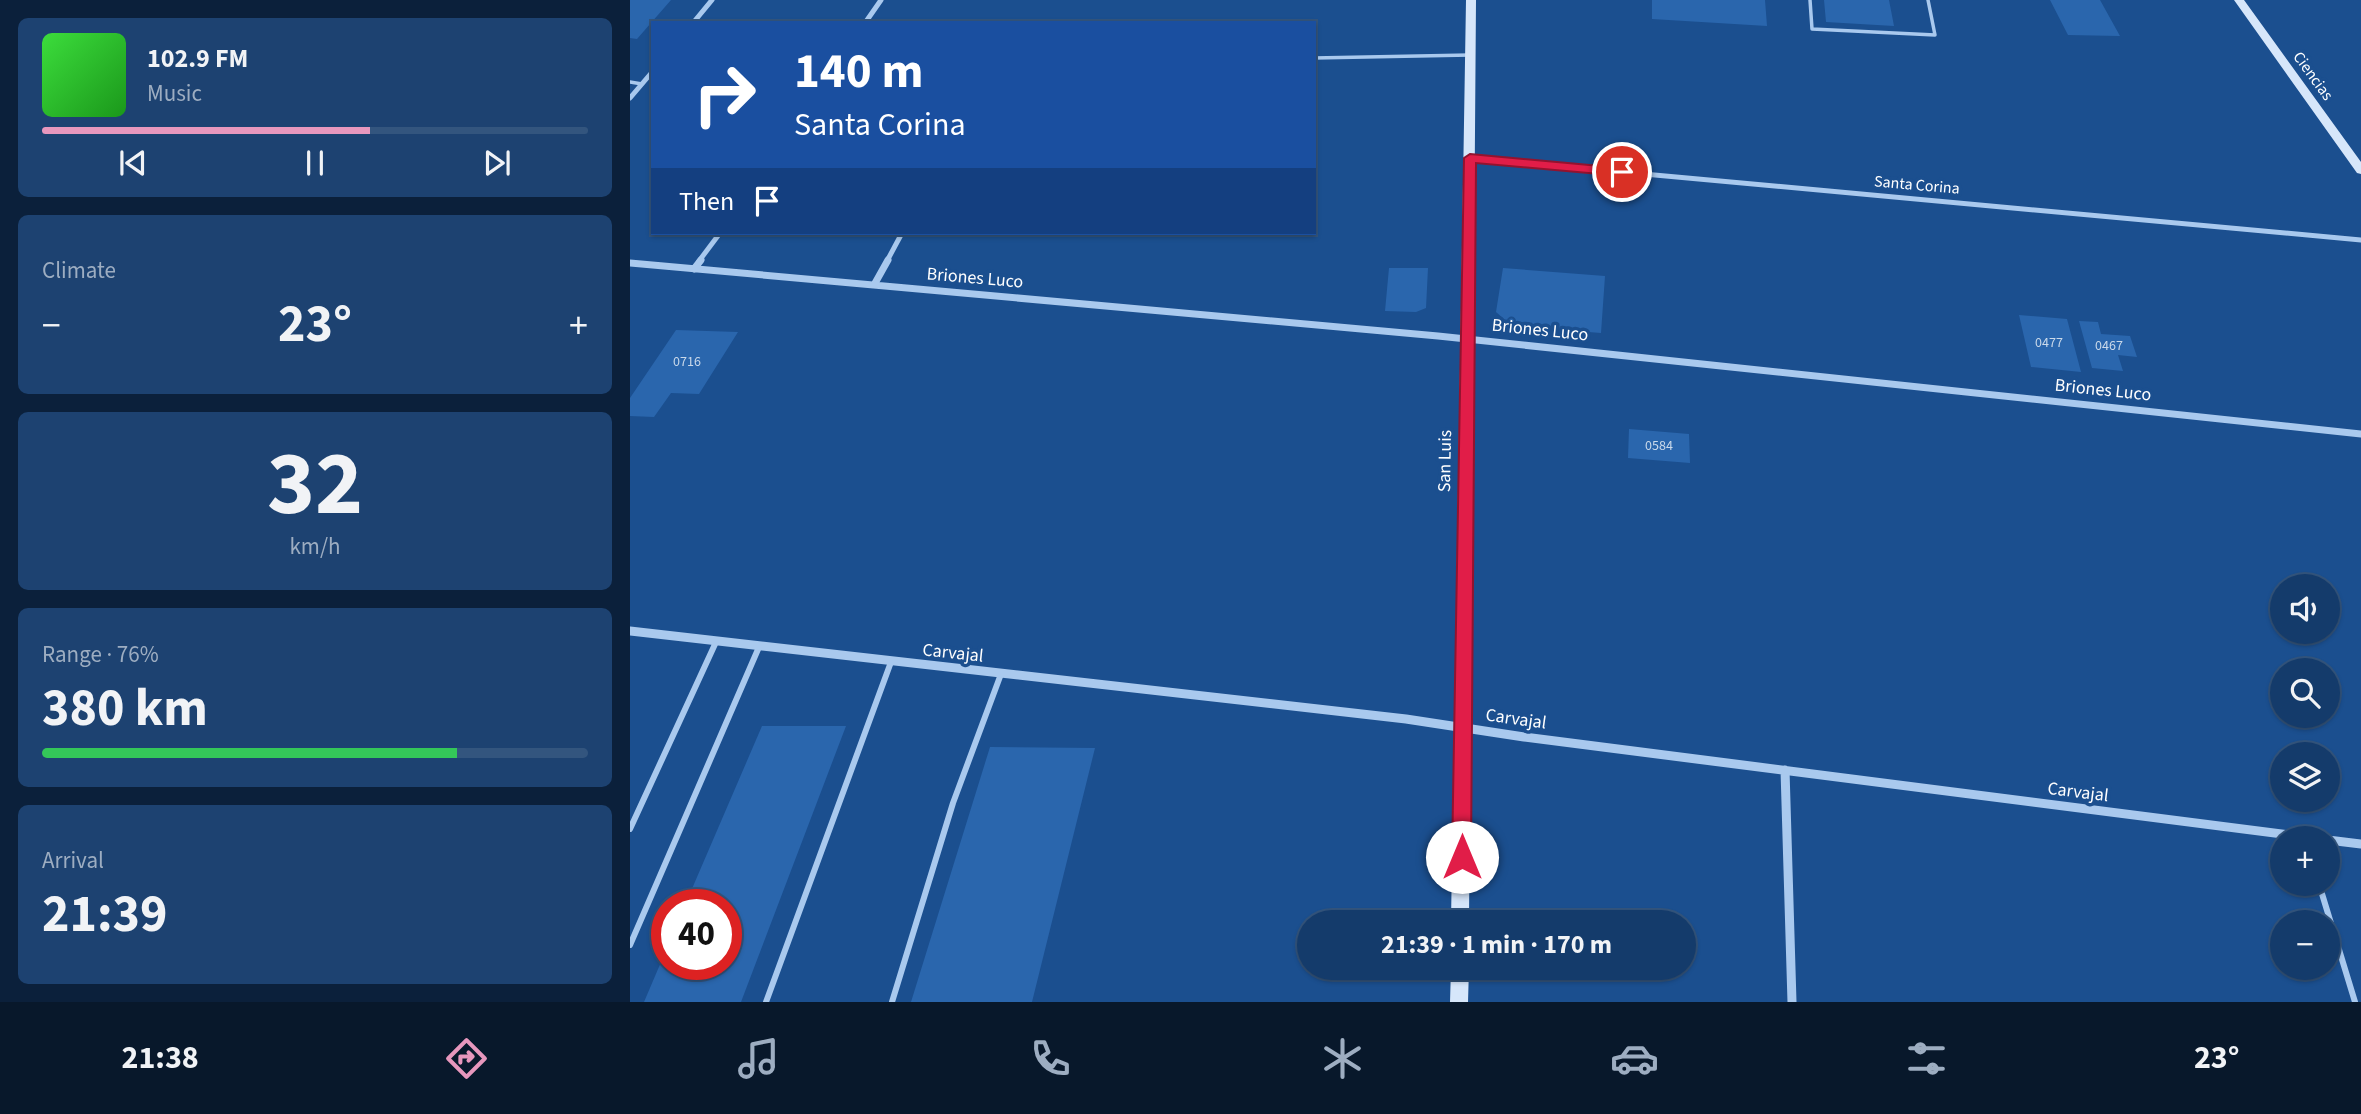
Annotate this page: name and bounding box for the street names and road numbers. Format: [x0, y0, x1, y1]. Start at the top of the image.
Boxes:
street label: Ciencias [2288, 47, 2338, 105]
street label: Santa Corina [1873, 170, 1961, 200]
street label: Briones Luco [926, 261, 1024, 295]
street label: Briones Luco [1491, 313, 1589, 347]
street label: Briones Luco [2054, 373, 2152, 407]
street label: San Luis [1432, 430, 1458, 492]
street label: Carvajal [921, 637, 985, 669]
street label: Carvajal [1484, 702, 1548, 736]
street label: Carvajal [2046, 776, 2110, 808]

